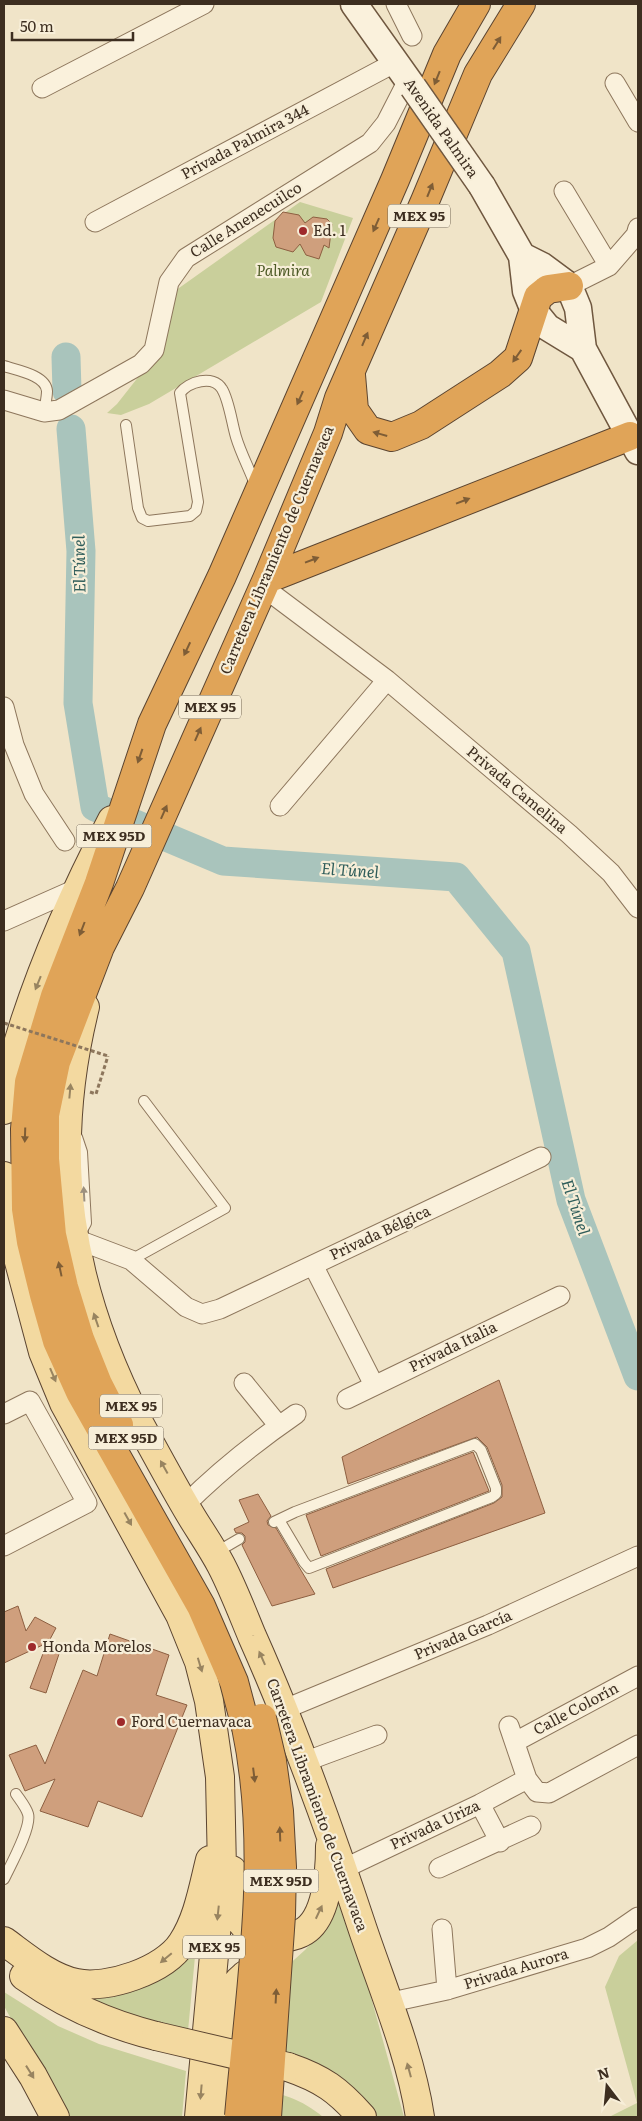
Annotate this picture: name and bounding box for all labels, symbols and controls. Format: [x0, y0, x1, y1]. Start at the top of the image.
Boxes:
scale bar [12, 10, 134, 42]
text: 50 m [20, 14, 54, 37]
one-way arrow [492, 36, 502, 49]
one-way arrow [433, 71, 441, 85]
street label: Avenida Palmira [399, 72, 486, 183]
street label: Privada Palmira 344 [176, 97, 312, 184]
street label: Calle Anenecuilco [185, 175, 306, 262]
one-way arrow [426, 182, 434, 197]
road number: MEX 95 [388, 205, 450, 228]
place label: Ed. 1 [313, 218, 346, 241]
one-way arrow [371, 218, 379, 232]
marker: Ed. 1 [297, 225, 309, 237]
park label: Palmira [256, 258, 310, 281]
one-way arrow [362, 332, 370, 346]
one-way arrow [512, 349, 522, 363]
one-way arrow [296, 391, 304, 405]
street label: Carretera Libramiento de Cuernavaca [213, 421, 339, 677]
one-way arrow [373, 430, 388, 438]
one-way arrow [456, 497, 470, 505]
water label: El Túnel [65, 534, 91, 593]
one-way arrow [304, 556, 319, 564]
one-way arrow [183, 642, 191, 656]
road number: MEX 95 [179, 696, 241, 719]
one-way arrow [195, 727, 203, 741]
street label: Privada Camelina [462, 740, 574, 839]
one-way arrow [136, 749, 144, 764]
one-way arrow [160, 805, 168, 819]
road number: MEX 95D [76, 824, 152, 848]
water label: El Túnel [320, 855, 380, 883]
one-way arrow [77, 921, 85, 936]
one-way arrow [34, 976, 42, 991]
one-way arrow [66, 1083, 74, 1099]
one-way arrow [20, 1127, 28, 1143]
water label: El Túnel [557, 1176, 597, 1238]
one-way arrow [80, 1185, 88, 1201]
street label: Privada Bélgica [325, 1198, 434, 1265]
one-way arrow [56, 1262, 64, 1277]
one-way arrow [91, 1312, 99, 1327]
street label: Privada Italia [404, 1314, 501, 1377]
one-way arrow [49, 1368, 57, 1383]
road number: MEX 95 [100, 1394, 162, 1418]
road number: MEX 95D [88, 1426, 164, 1450]
one-way arrow [160, 1460, 168, 1475]
one-way arrow [124, 1512, 133, 1526]
street label: Privada García [410, 1602, 516, 1665]
place label: Honda Morelos [42, 1634, 152, 1657]
marker: Honda Morelos [26, 1641, 38, 1653]
one-way arrow [258, 1651, 266, 1665]
one-way arrow [196, 1657, 204, 1672]
street label: Carretera Libramiento de Cuernavaca [262, 1674, 375, 1935]
street label: Calle Colorín [529, 1675, 622, 1740]
place label: Ford Cuernavaca [131, 1709, 252, 1732]
marker: Ford Cuernavaca [115, 1716, 127, 1728]
one-way arrow [250, 1768, 258, 1784]
street label: Privada Uriza [386, 1792, 484, 1855]
one-way arrow [276, 1826, 284, 1842]
road number: MEX 95D [244, 1870, 318, 1892]
one-way arrow [214, 1905, 222, 1921]
one-way arrow [315, 1905, 323, 1919]
road number: MEX 95 [183, 1935, 245, 1958]
street label: Privada Aurora [460, 1940, 572, 1994]
one-way arrow [160, 1952, 172, 1963]
one-way arrow [272, 1988, 280, 2004]
north arrow [582, 2061, 632, 2111]
text: N [595, 2061, 612, 2084]
one-way arrow [404, 2062, 412, 2077]
one-way arrow [26, 2066, 35, 2079]
one-way arrow [197, 2084, 205, 2100]

